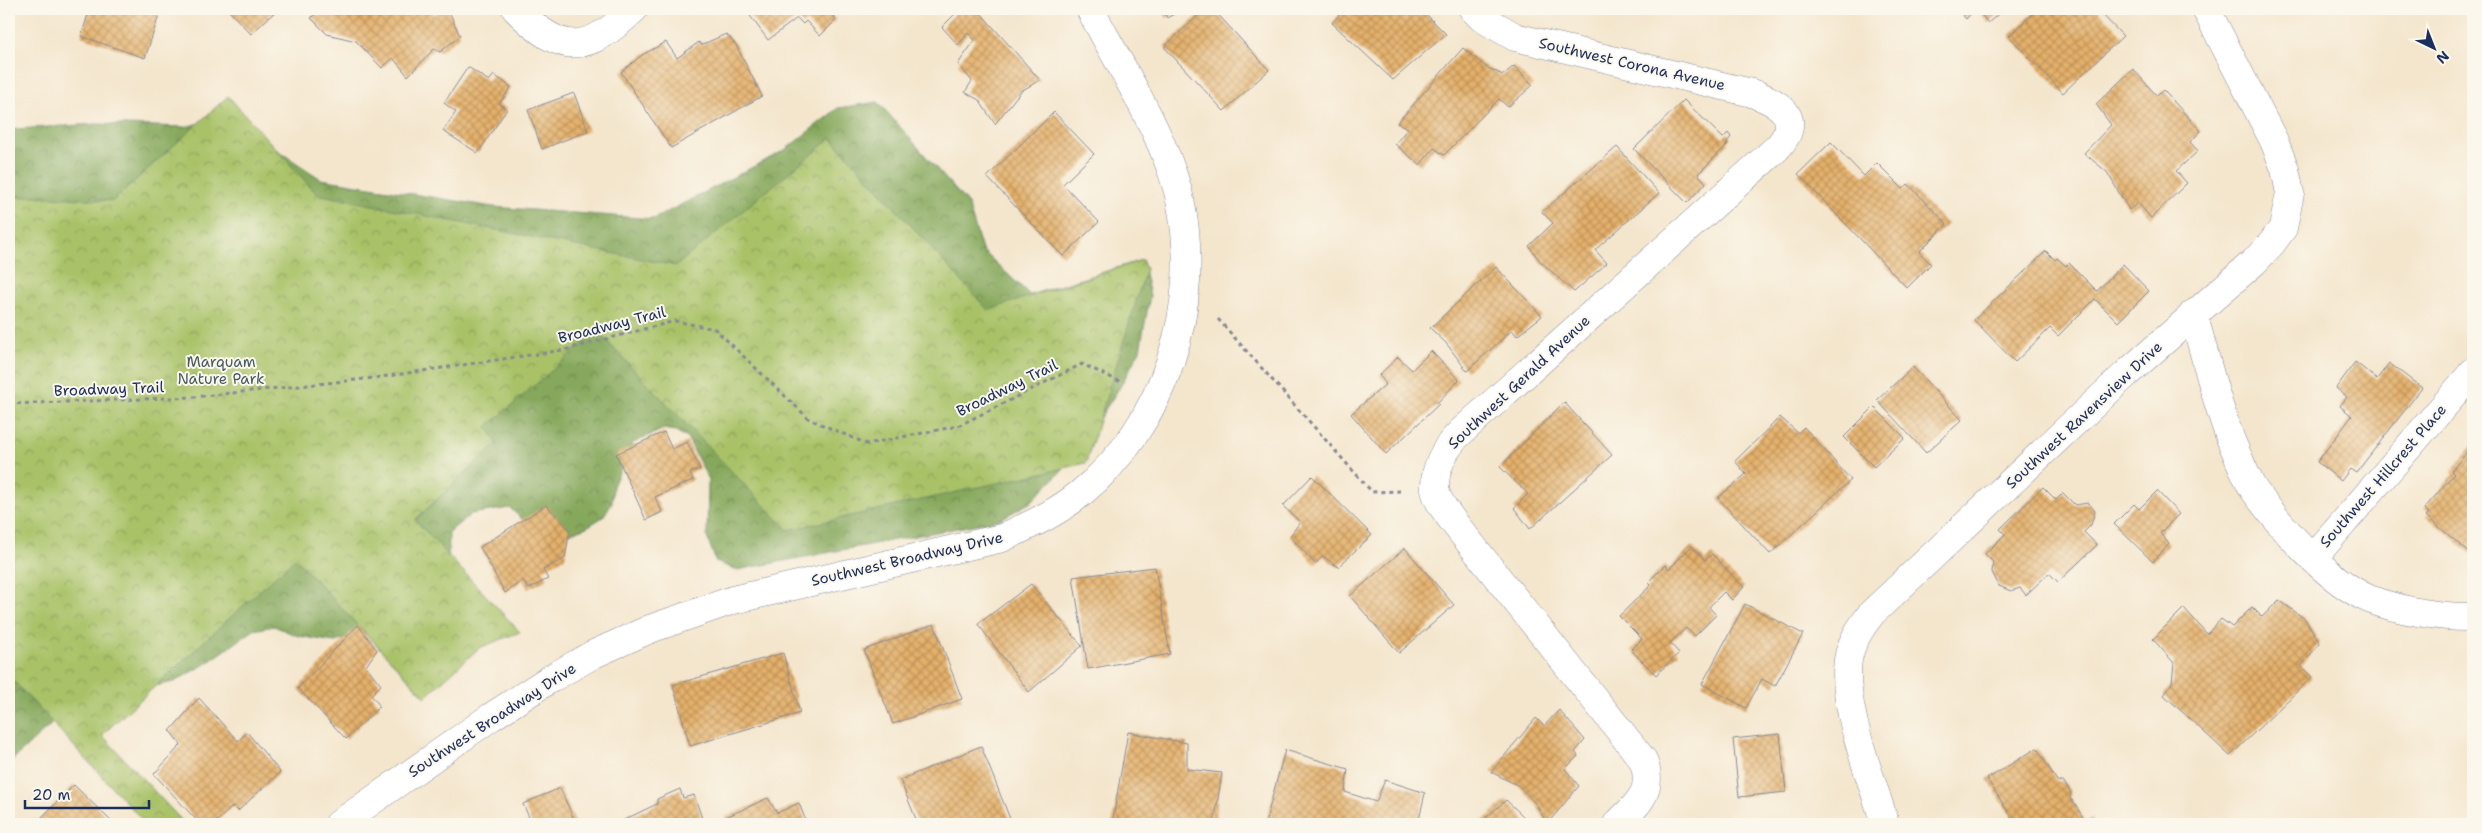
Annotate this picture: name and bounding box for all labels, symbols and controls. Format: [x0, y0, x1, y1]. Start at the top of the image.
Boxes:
north arrow [2410, 22, 2460, 72]
street label: Southwest Corona Avenue [1537, 33, 1727, 95]
text: N [2433, 47, 2453, 68]
street label: Broadway Trail [556, 302, 668, 348]
street label: Southwest Gerald Avenue [1444, 311, 1594, 453]
street label: Southwest Ravensview Drive [2001, 337, 2167, 493]
park label: Marquam Nature Park [177, 352, 265, 389]
street label: Broadway Trail [953, 355, 1061, 421]
street label: Broadway Trail [54, 377, 165, 401]
street label: Southwest Hillcrest Place [2315, 400, 2451, 552]
street label: Southwest Broadway Drive [809, 527, 1005, 591]
street label: Southwest Broadway Drive [404, 658, 580, 782]
scale bar [25, 778, 149, 810]
text: 20 m [32, 785, 71, 805]

